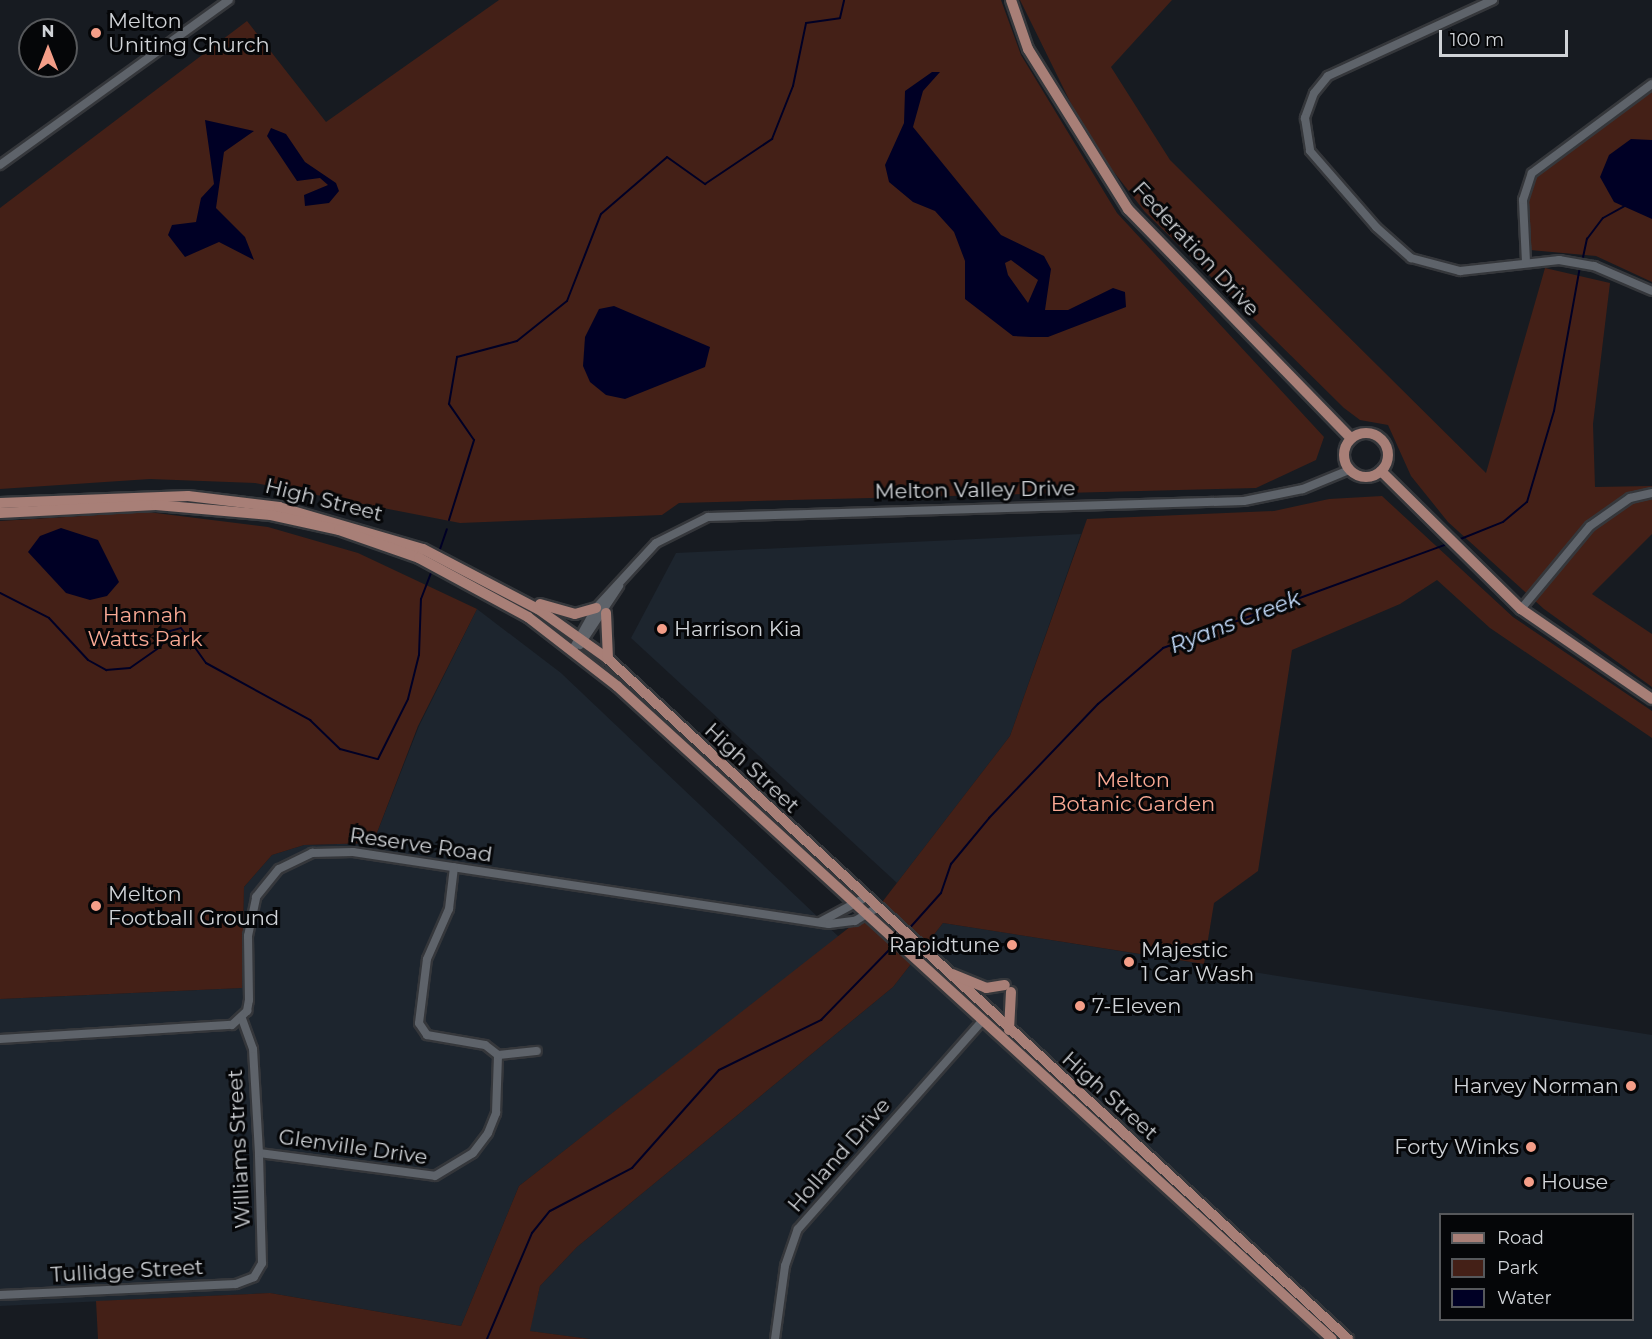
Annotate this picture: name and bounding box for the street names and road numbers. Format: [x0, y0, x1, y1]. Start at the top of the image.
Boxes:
street label: Federation Drive [1127, 177, 1265, 321]
street label: High Street [263, 473, 385, 527]
street label: Melton Valley Drive [874, 476, 1076, 504]
street label: High Street [699, 718, 805, 818]
street label: Reserve Road [348, 823, 494, 867]
street label: High Street [1057, 1046, 1163, 1146]
street label: Williams Street [222, 1069, 256, 1229]
street label: Holland Drive [783, 1093, 895, 1217]
street label: Glenville Drive [277, 1124, 429, 1170]
street label: Tullidge Street [50, 1254, 204, 1288]

